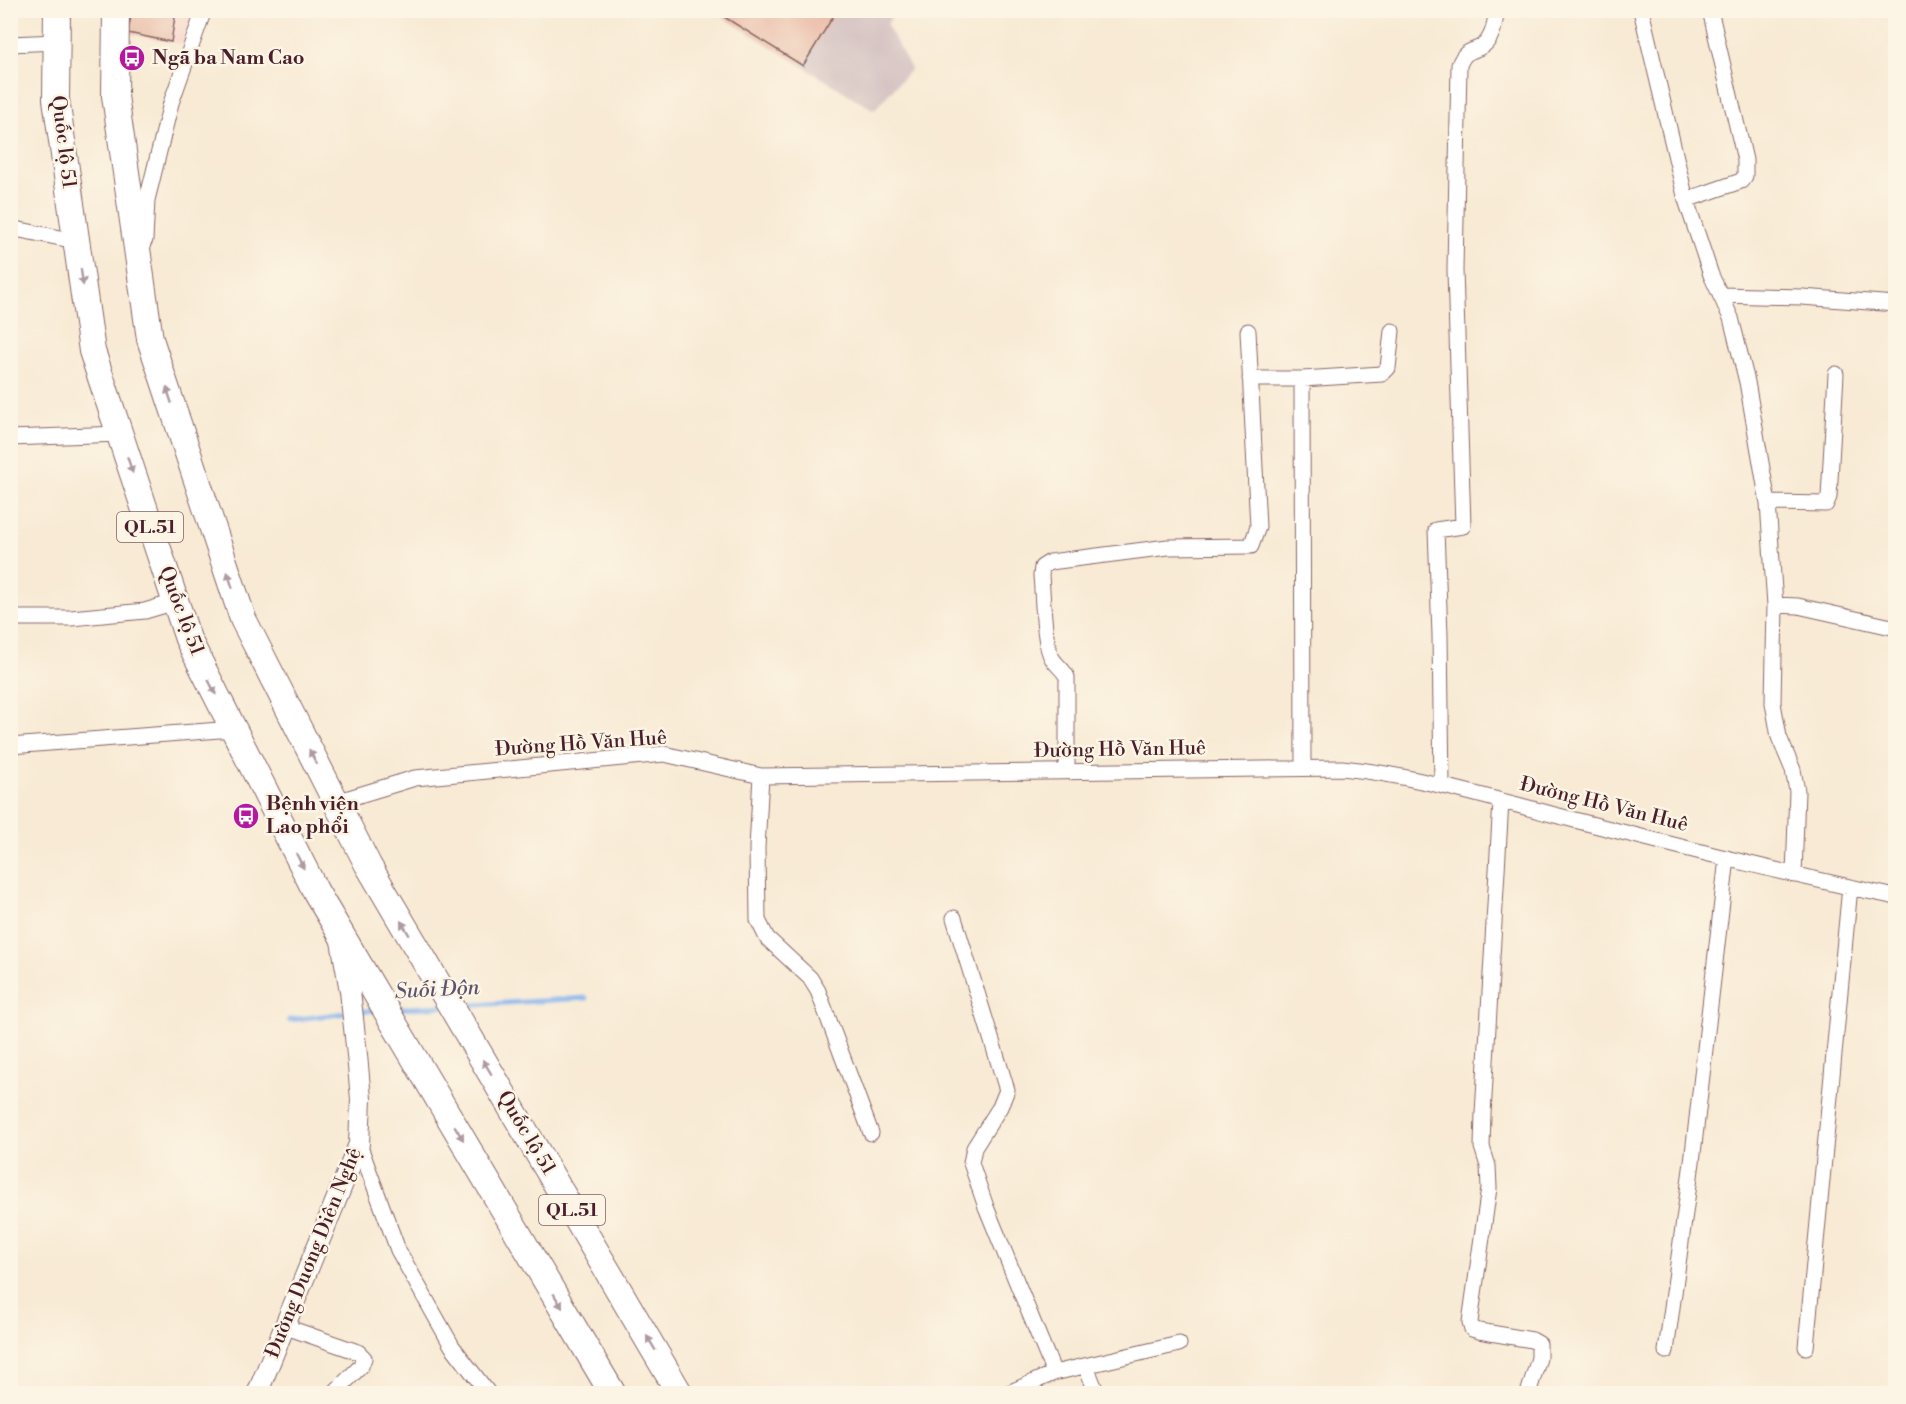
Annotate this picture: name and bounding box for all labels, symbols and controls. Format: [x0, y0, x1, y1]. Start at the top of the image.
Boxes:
bus stop icon: Ngã ba Nam Cao [117, 43, 147, 73]
place label: Ngã ba Nam Cao [152, 46, 305, 71]
street label: Quốc lộ 51 [45, 94, 81, 190]
one-way arrow [77, 268, 86, 287]
one-way arrow [163, 386, 173, 404]
one-way arrow [126, 456, 135, 474]
road number: QL.51 [117, 512, 183, 542]
street label: Quốc lộ 51 [153, 563, 210, 659]
one-way arrow [225, 571, 234, 589]
one-way arrow [207, 679, 217, 696]
street label: Đường Hồ Văn Huê [494, 726, 668, 762]
street label: Đường Hồ Văn Huê [1034, 736, 1206, 764]
one-way arrow [308, 748, 318, 765]
street label: Đường Hồ Văn Huê [1517, 772, 1691, 838]
place label: Bệnh viện Lao phổi [266, 792, 360, 840]
bus stop icon: Bệnh viện Lao phổi [231, 801, 261, 831]
one-way arrow [295, 853, 305, 870]
one-way arrow [400, 920, 411, 936]
water label: Suối Độn [394, 975, 480, 1005]
one-way arrow [482, 1059, 493, 1075]
street label: Quốc lộ 51 [491, 1087, 561, 1180]
one-way arrow [453, 1125, 464, 1141]
street label: Đường Duơng Diên Nghệ [260, 1144, 368, 1362]
road number: QL.51 [539, 1195, 605, 1225]
one-way arrow [553, 1293, 563, 1310]
one-way arrow [645, 1335, 656, 1351]

